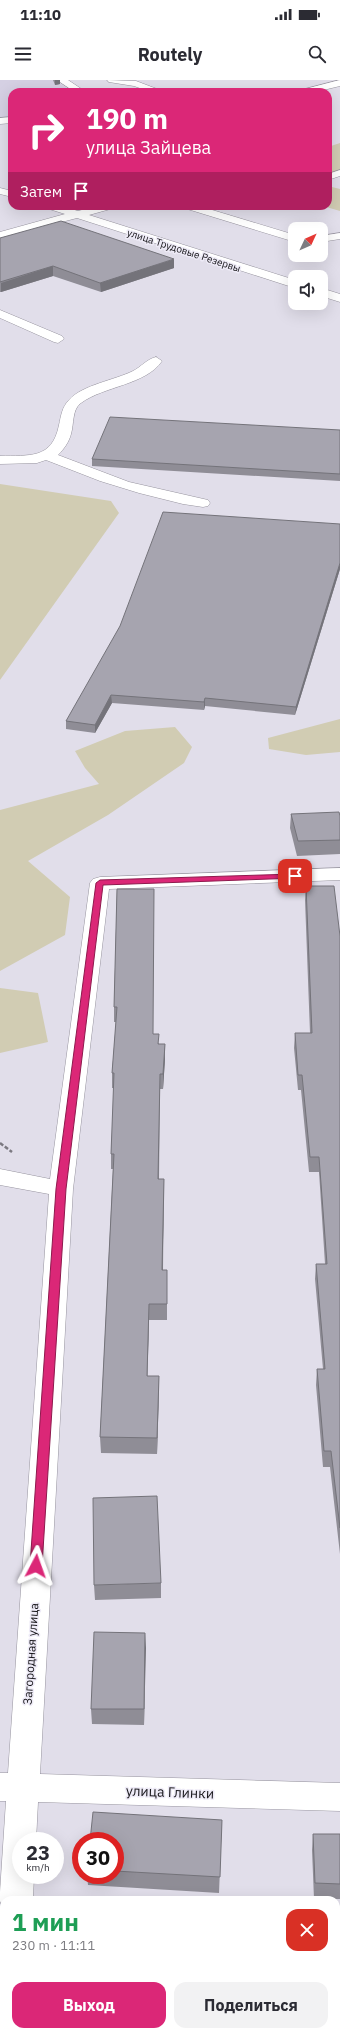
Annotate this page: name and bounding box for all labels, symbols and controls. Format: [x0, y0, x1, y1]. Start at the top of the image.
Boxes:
text: 11:10 [20, 5, 61, 24]
icon: menu [12, 43, 34, 65]
text: Routely [138, 43, 202, 66]
icon: search [306, 43, 328, 65]
text: 190 m [86, 100, 168, 137]
icon: right [20, 104, 72, 156]
text: улица Зайцева [86, 136, 211, 159]
icon: arrive [70, 180, 92, 202]
text: Затем [20, 182, 62, 201]
north arrow [288, 222, 328, 262]
map controls [288, 222, 328, 310]
street label: улица Трудовые Резервы [125, 226, 242, 275]
button: sound [288, 270, 328, 310]
pin [278, 859, 312, 893]
icon: arrive [284, 865, 306, 887]
position arrow [15, 1545, 57, 1587]
street label: Загородная улица [19, 1602, 42, 1705]
street label: улица Глинки [126, 1781, 214, 1803]
speed limit sign: 30 [72, 1832, 124, 1884]
text: 23 [26, 1839, 50, 1866]
text: km/h [26, 1861, 50, 1874]
text: 1 мин [12, 1906, 79, 1938]
button: close [286, 1909, 328, 1951]
text: 230 m · 11:11 [12, 1937, 95, 1954]
button: Выход [12, 1982, 166, 2028]
button: Поделиться [174, 1982, 328, 2028]

